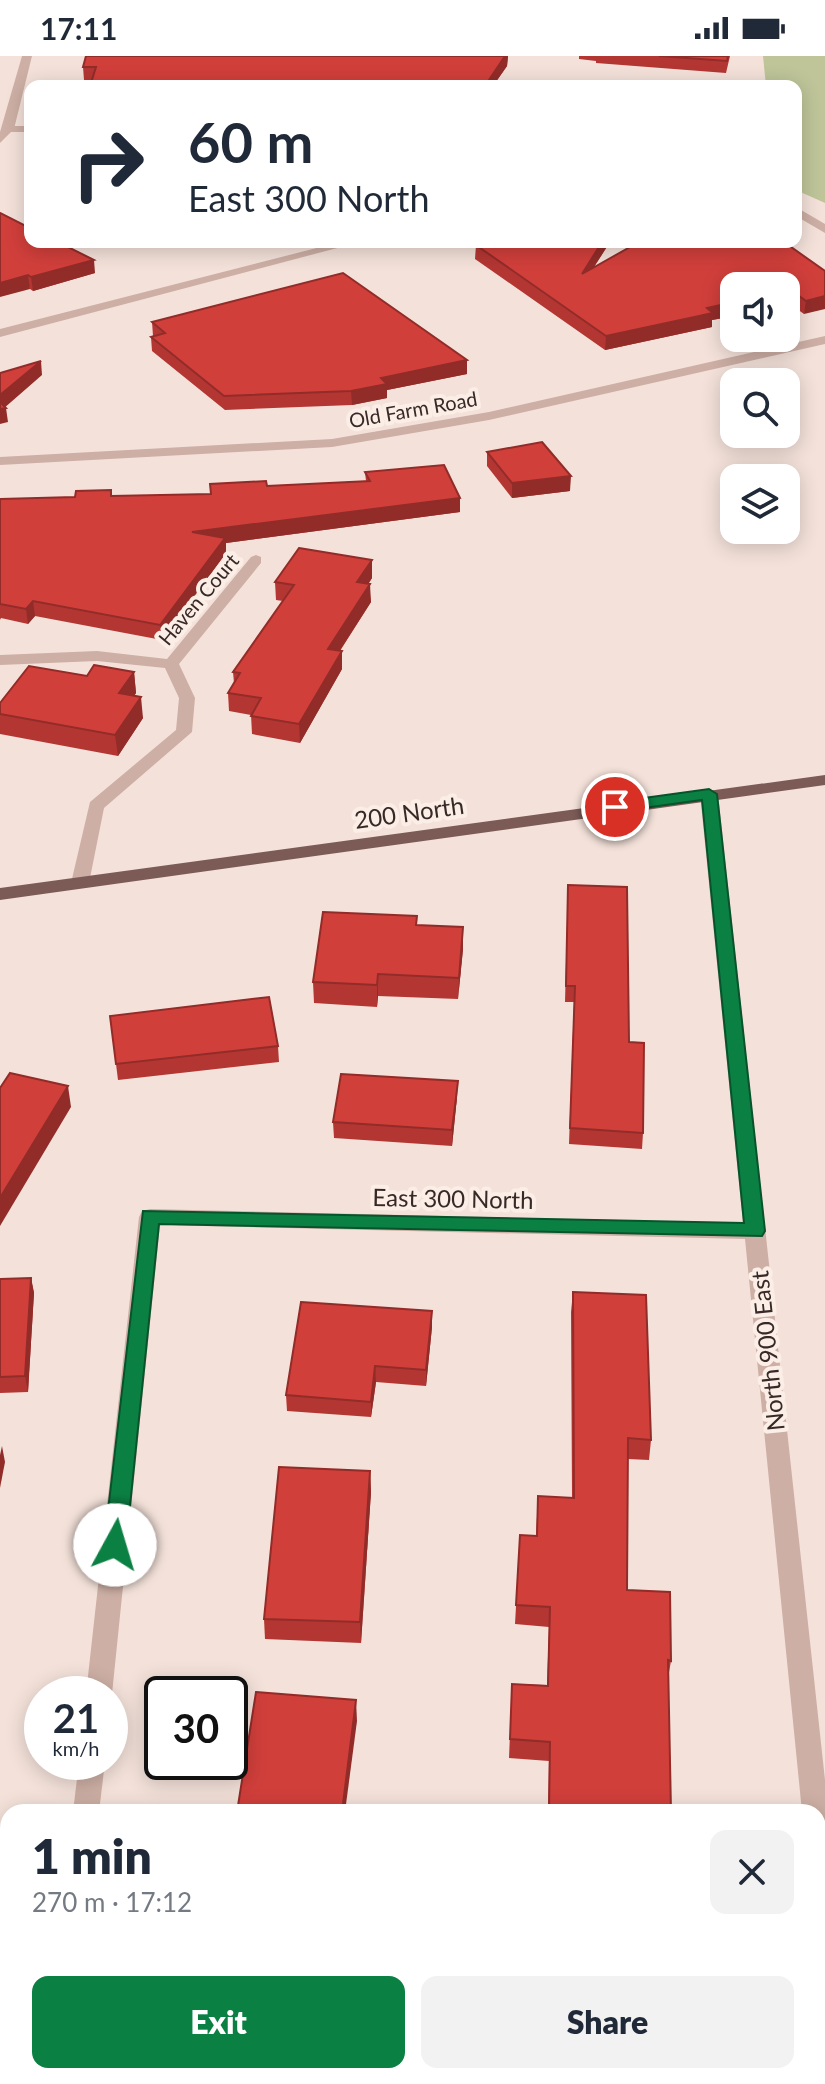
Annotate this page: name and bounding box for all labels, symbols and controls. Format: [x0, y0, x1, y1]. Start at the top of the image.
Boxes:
text: 17:11 [40, 10, 117, 46]
text: 60 m [188, 108, 313, 175]
icon: right [56, 112, 160, 216]
text: East 300 North [188, 176, 429, 220]
map controls [720, 272, 800, 544]
button: sound [720, 272, 800, 352]
button: search [720, 368, 800, 448]
street label: Old Farm Road [347, 386, 479, 432]
button: layers [720, 464, 800, 544]
street label: Haven Court [153, 549, 243, 649]
pin [581, 773, 649, 841]
icon: arrive [593, 785, 637, 829]
street label: 200 North [352, 790, 466, 834]
street label: East 300 North [372, 1182, 534, 1214]
street label: North 900 East [744, 1269, 790, 1433]
position arrow [73, 1503, 157, 1587]
speed limit sign: 30 [144, 1676, 248, 1780]
text: 21 [53, 1694, 99, 1742]
text: km/h [53, 1736, 99, 1760]
text: 1 min [32, 1827, 152, 1884]
button: close [710, 1830, 794, 1914]
text: 270 m · 17:12 [32, 1886, 192, 1918]
button: Exit [32, 1976, 405, 2068]
button: Share [421, 1976, 794, 2068]

